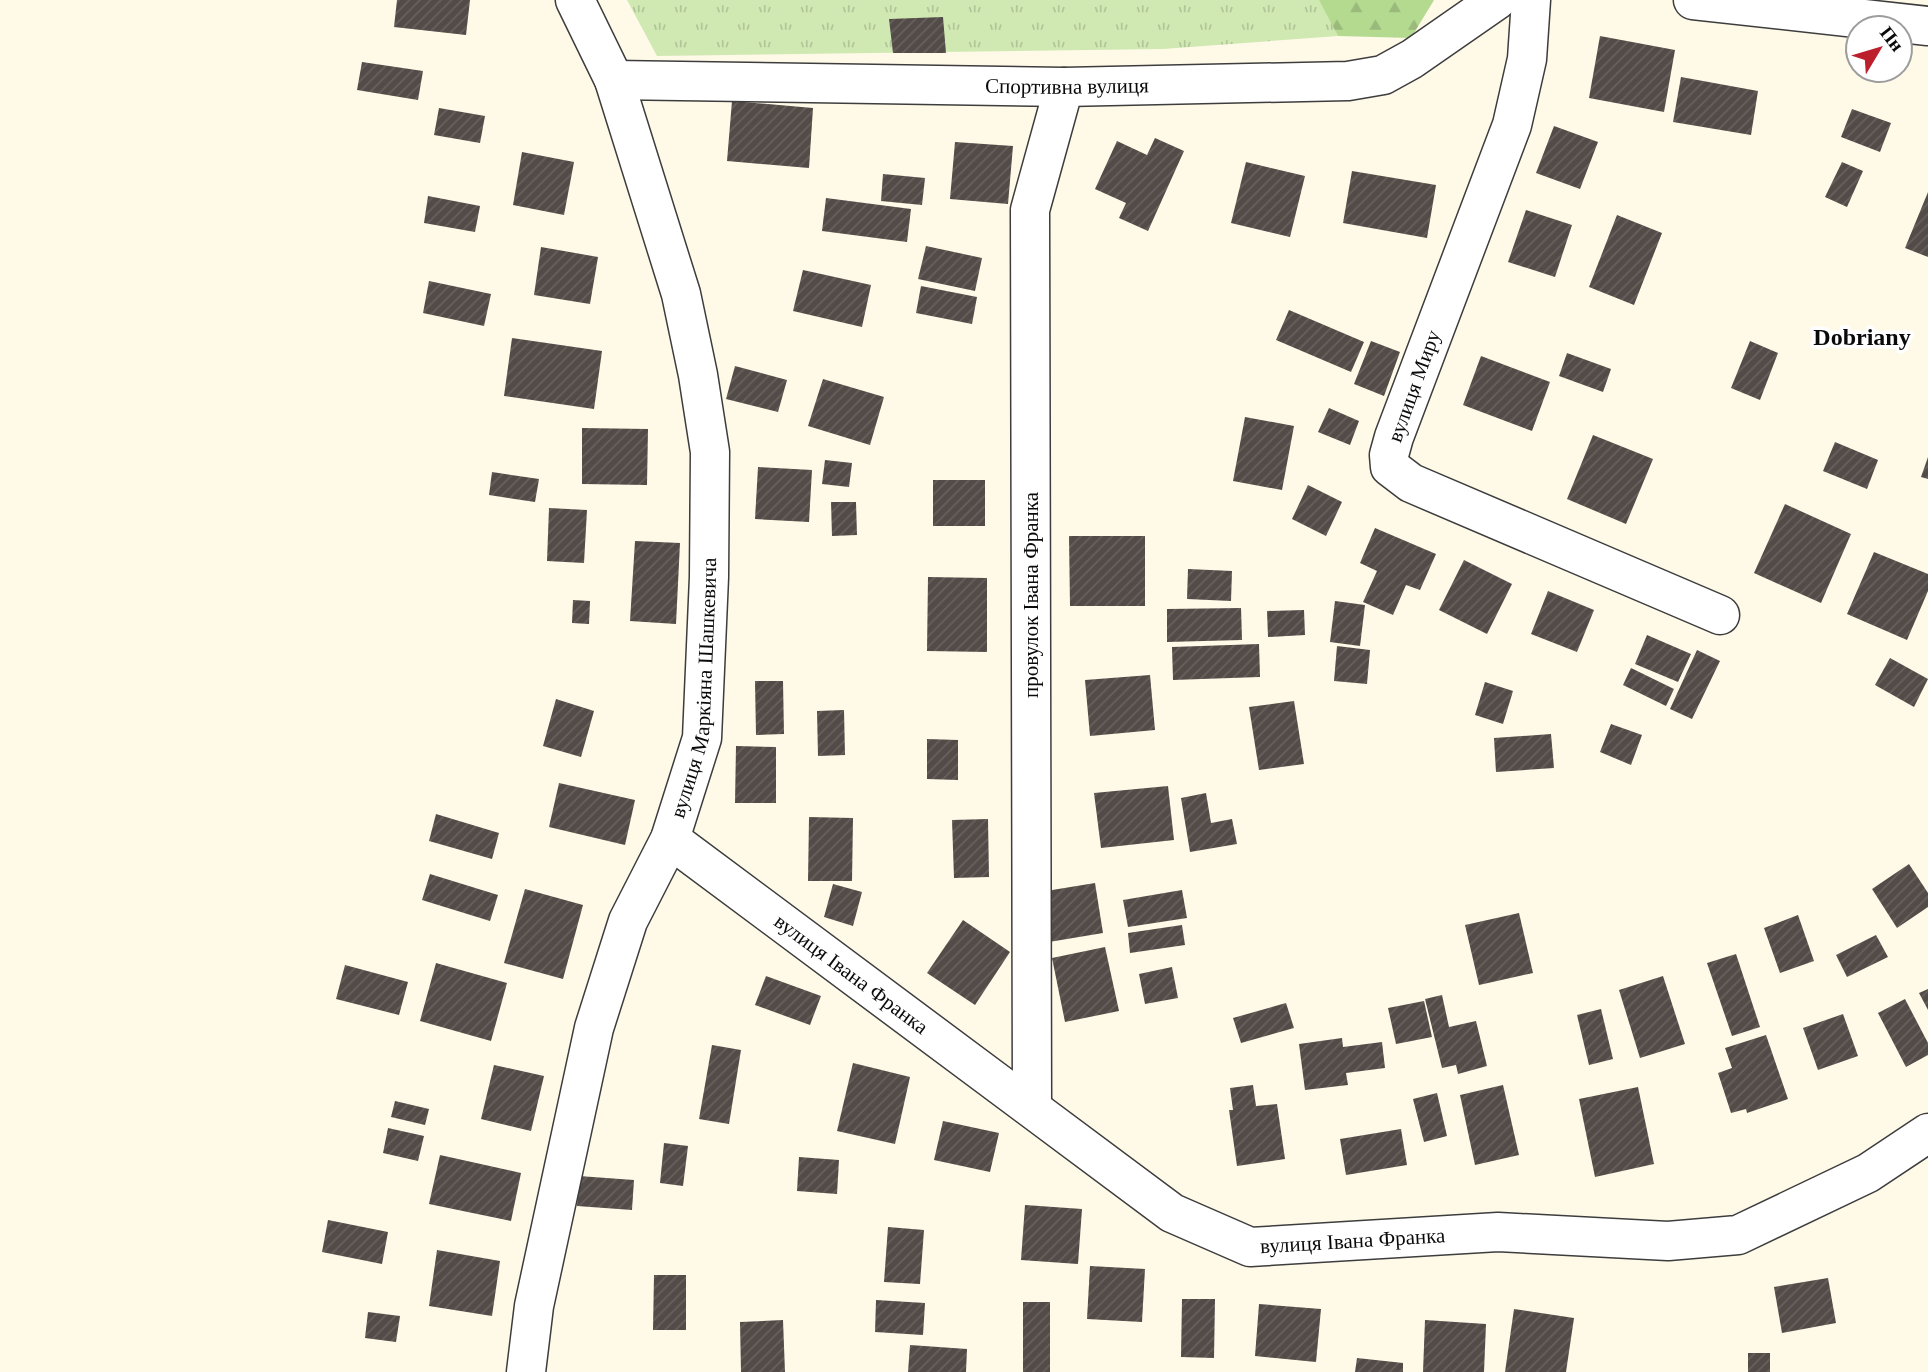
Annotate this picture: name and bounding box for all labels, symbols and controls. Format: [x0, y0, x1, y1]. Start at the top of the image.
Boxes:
north arrow [1844, 14, 1914, 84]
text: Пн [1876, 22, 1908, 55]
street label: Спортивна вулиця [985, 73, 1149, 99]
district label: Dobriany [1813, 324, 1911, 350]
street label: вулиця Миру [1383, 326, 1446, 445]
street label: провулок Івана Франка [1019, 491, 1043, 698]
street label: вулиця Маркіяна Шашкевича [665, 557, 721, 821]
street label: вулиця Івана Франка [770, 909, 933, 1039]
street label: вулиця Івана Франка [1259, 1223, 1447, 1258]

